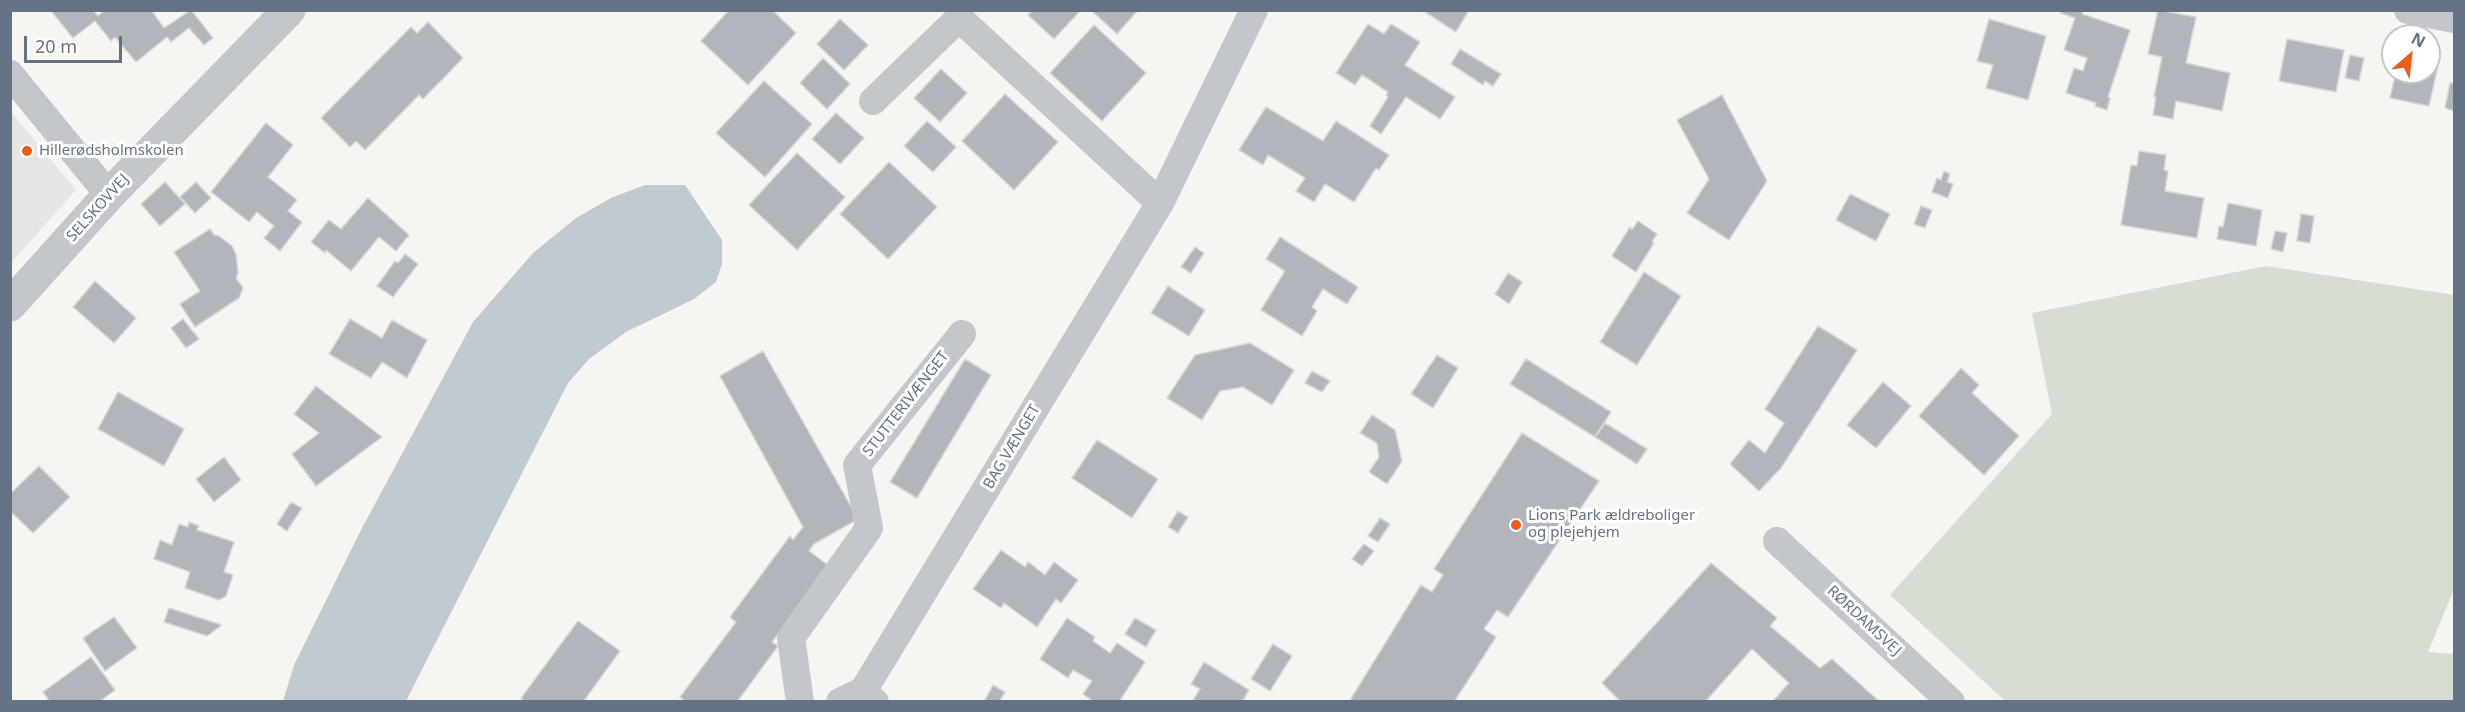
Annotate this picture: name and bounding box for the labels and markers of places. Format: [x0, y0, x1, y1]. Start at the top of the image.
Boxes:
place label: Hillerødsholmskolen [39, 142, 184, 160]
marker: Hillerødsholmskolen [20, 144, 34, 158]
place label: Lions Park ældreboliger og plejehjem [1528, 507, 1695, 542]
marker: Lions Park ældreboliger og plejehjem [1509, 518, 1523, 532]

